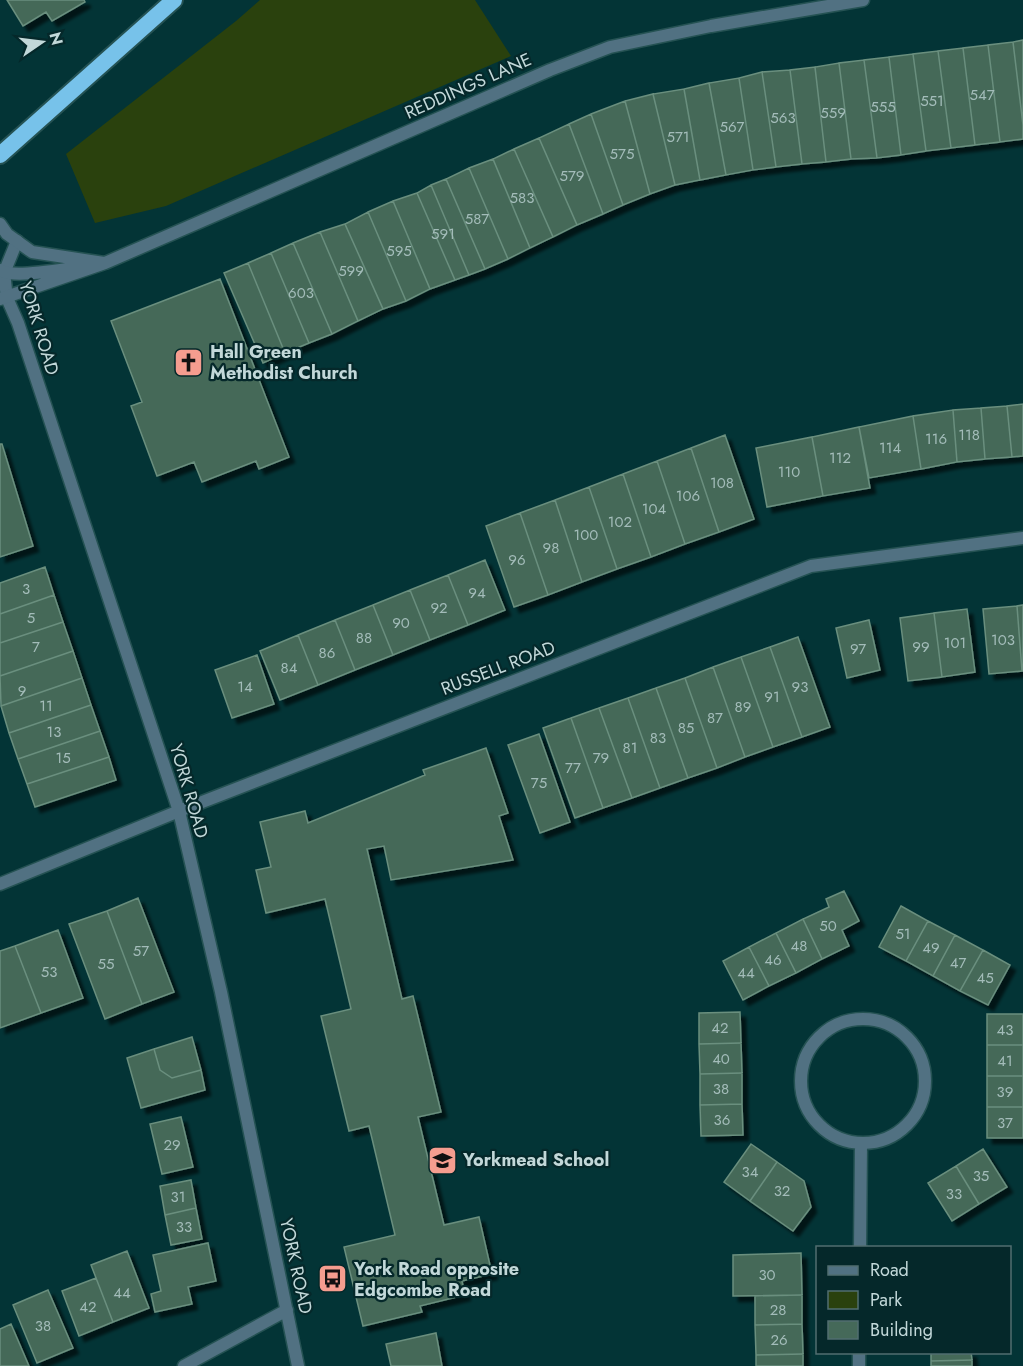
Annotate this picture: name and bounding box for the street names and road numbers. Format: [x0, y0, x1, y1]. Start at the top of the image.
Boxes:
street label: REDDINGS LANE [400, 46, 536, 126]
street label: YORK ROAD [12, 278, 66, 378]
street label: RUSSELL ROAD [437, 634, 559, 702]
street label: YORK ROAD [163, 741, 215, 841]
street label: YORK ROAD [273, 1216, 319, 1316]

